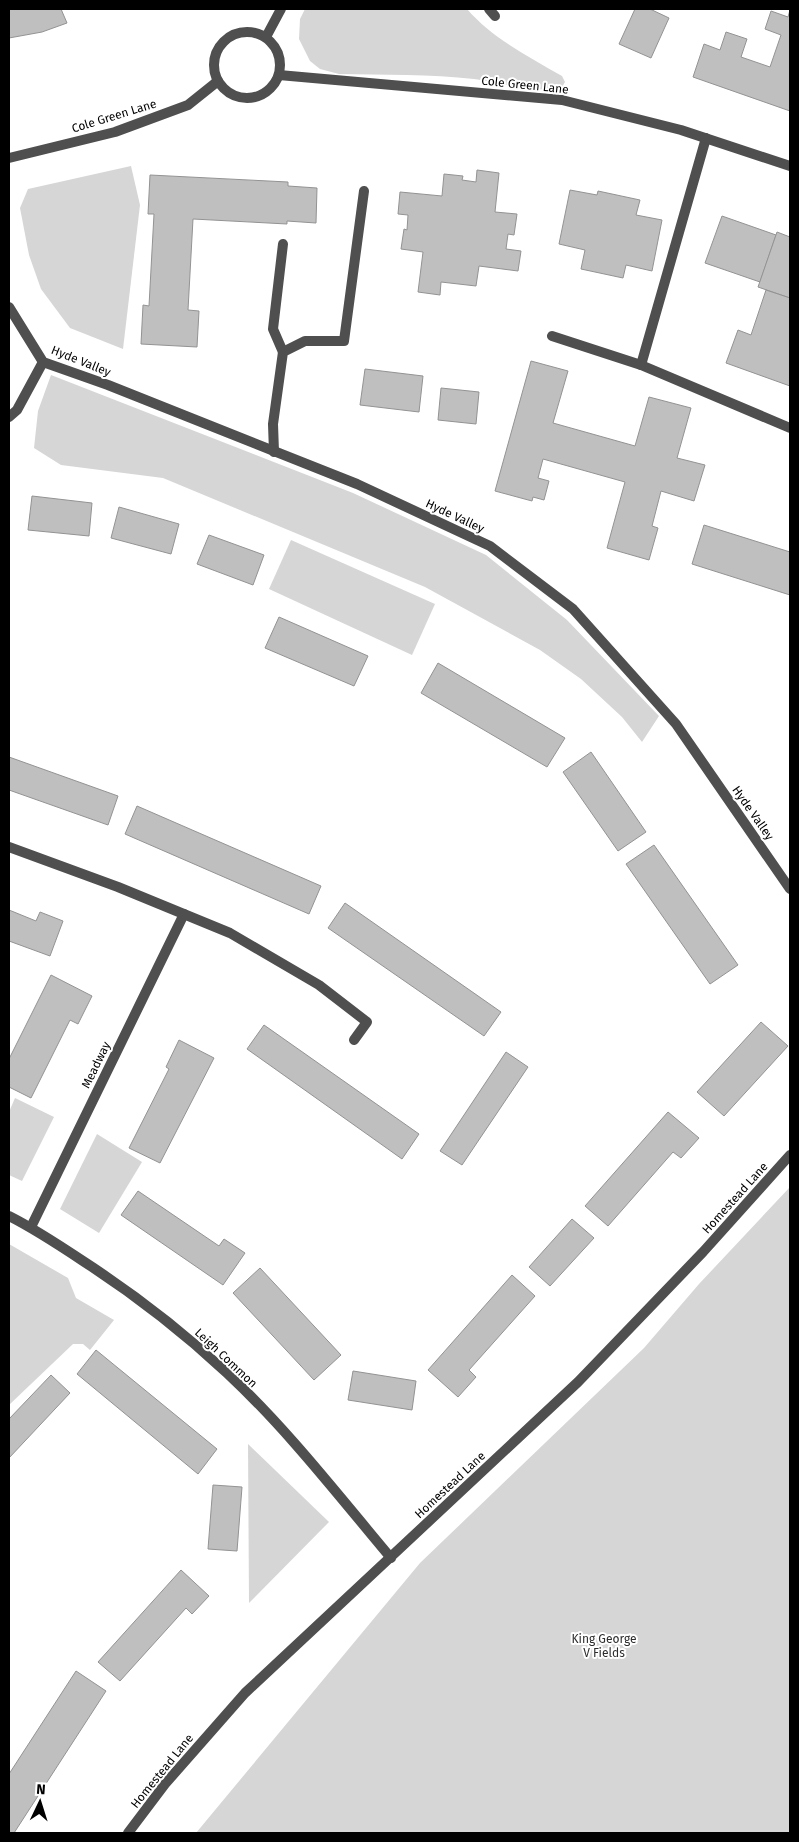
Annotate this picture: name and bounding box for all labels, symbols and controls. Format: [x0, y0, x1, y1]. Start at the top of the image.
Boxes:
street label: Cole Green Lane [481, 73, 569, 97]
street label: Cole Green Lane [70, 96, 158, 136]
street label: Hyde Valley [49, 343, 113, 379]
street label: Hyde Valley [424, 496, 487, 536]
street label: Hyde Valley [729, 783, 777, 843]
street label: Meadway [79, 1039, 113, 1091]
street label: Homestead Lane [699, 1159, 771, 1237]
street label: Leigh Common [192, 1326, 260, 1390]
street label: Homestead Lane [412, 1449, 488, 1521]
park label: King George V Fields [571, 1632, 637, 1660]
street label: Homestead Lane [128, 1731, 196, 1811]
north arrow [15, 1777, 65, 1827]
text: N [36, 1781, 46, 1798]

